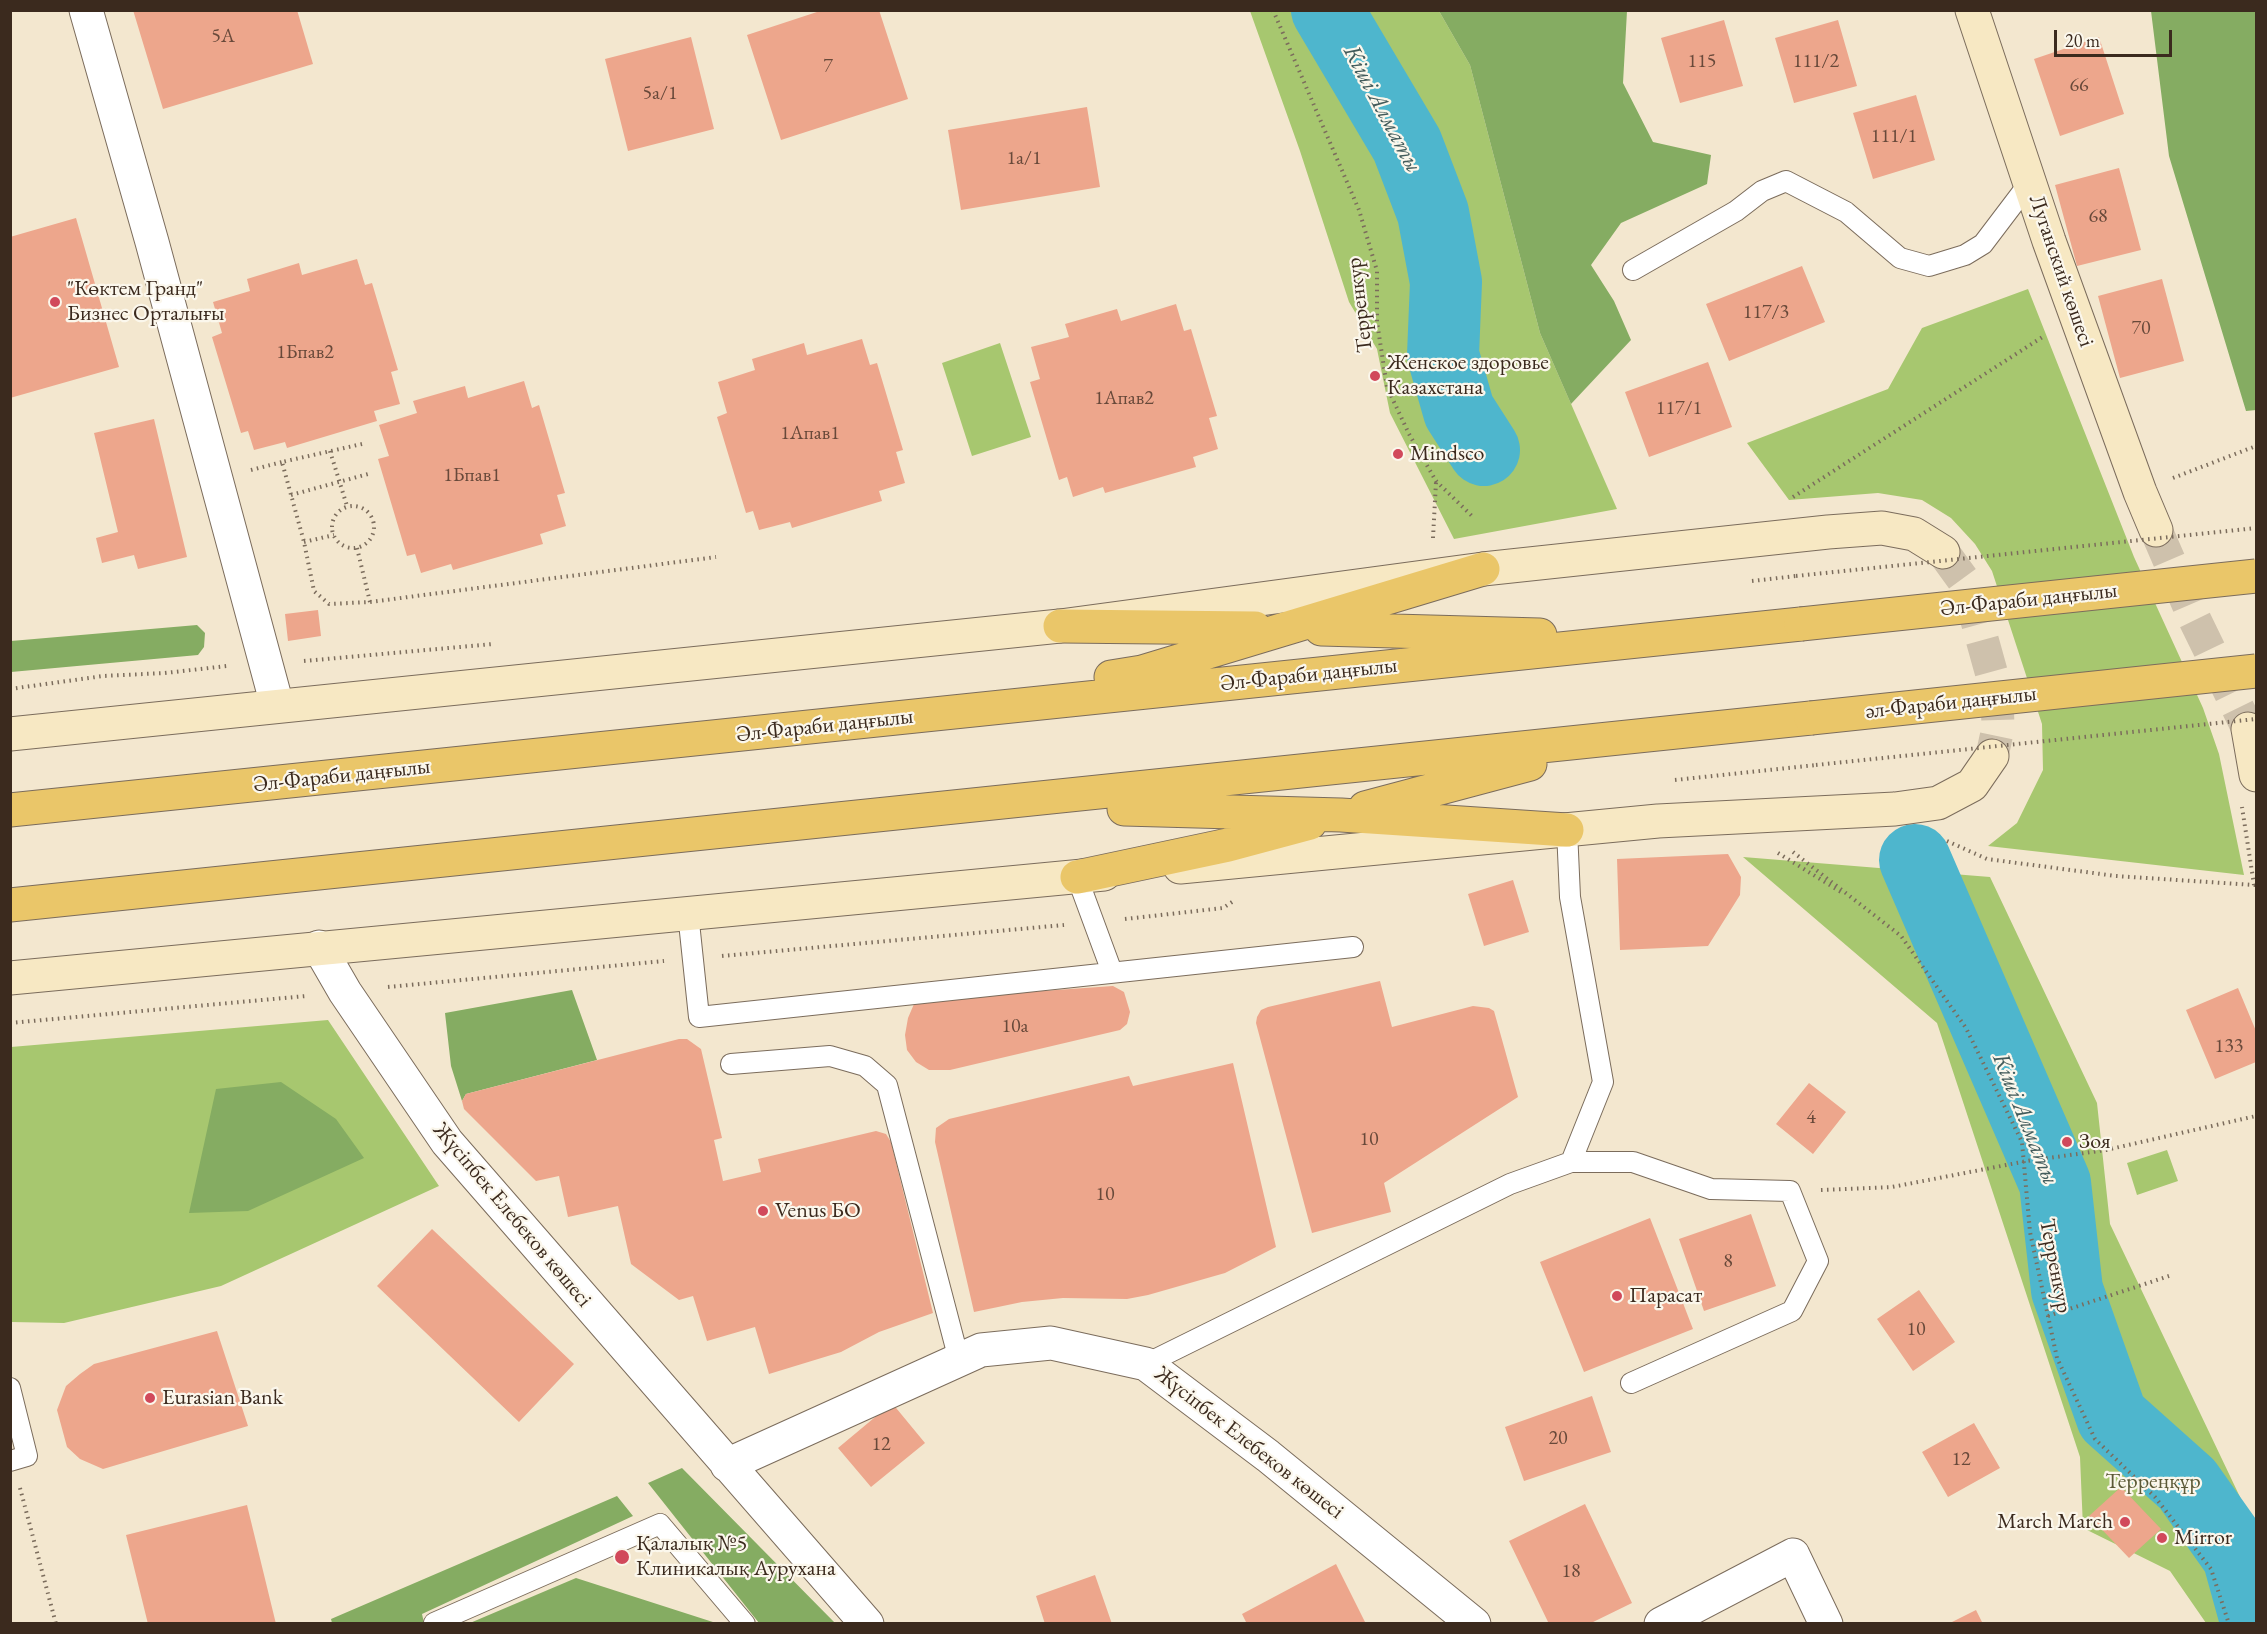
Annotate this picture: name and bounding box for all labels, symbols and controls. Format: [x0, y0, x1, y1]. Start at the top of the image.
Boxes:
scale bar [2057, 18, 2176, 56]
house number: 5А [211, 25, 235, 49]
text: 20 m [2065, 29, 2100, 52]
water label: Кіші Алматы [1336, 41, 1428, 177]
house number: 115 [1688, 50, 1716, 74]
house number: 111/2 [1793, 50, 1839, 74]
house number: 7 [823, 55, 833, 79]
house number: 66 [2069, 74, 2089, 98]
house number: 5а/1 [642, 82, 678, 106]
house number: 111/1 [1871, 125, 1917, 149]
house number: 1а/1 [1006, 147, 1042, 171]
street label: Луганский көшесі [2023, 192, 2099, 350]
house number: 68 [2088, 205, 2108, 229]
street label: Терренкур [1341, 256, 1379, 354]
place label: "Көктем Гранд" Бизнес Орталығы [67, 276, 224, 328]
marker: "Көктем Гранд" Бизнес Орталығы [48, 295, 62, 309]
house number: 117/3 [1743, 301, 1789, 325]
house number: 70 [2131, 317, 2151, 341]
house number: 1Бпав2 [276, 341, 334, 365]
place label: Женское здоровье Казахстана [1387, 350, 1549, 402]
marker: Женское здоровье Казахстана [1368, 369, 1382, 383]
house number: 1Апав2 [1094, 387, 1154, 411]
house number: 117/1 [1656, 397, 1702, 421]
house number: 1Апав1 [780, 422, 840, 446]
place label: Mindsco [1410, 441, 1484, 467]
marker: Mindsco [1391, 447, 1405, 461]
house number: 1Бпав1 [443, 464, 501, 488]
street label: Әл-Фараби даңғылы [1939, 578, 2119, 622]
street label: Әл-Фараби даңғылы [1219, 653, 1399, 697]
street label: әл-Фараби даңғылы [1864, 681, 2038, 725]
street label: Әл-Фараби даңғылы [735, 704, 915, 748]
street label: Әл-Фараби даңғылы [252, 754, 432, 798]
house number: 10а [1001, 1015, 1029, 1039]
house number: 133 [2215, 1035, 2243, 1059]
water label: Кіші Алматы [1985, 1049, 2065, 1189]
house number: 4 [1806, 1106, 1816, 1130]
street label: Жүсіпбек Елебеков көшесі [427, 1117, 597, 1313]
house number: 10 [1359, 1128, 1379, 1152]
place label: Зоя [2079, 1129, 2111, 1155]
marker: Зоя [2060, 1135, 2074, 1149]
house number: 10 [1095, 1183, 1115, 1207]
place label: Venus БО [775, 1198, 861, 1224]
marker: Venus БО [756, 1204, 770, 1218]
street label: Терренкур [2033, 1217, 2077, 1315]
house number: 8 [1723, 1250, 1733, 1274]
place label: Парасат [1629, 1283, 1702, 1309]
marker: Парасат [1610, 1289, 1624, 1303]
house number: 10 [1906, 1318, 1926, 1342]
street label: Жүсіпбек Елебеков көшесі [1149, 1361, 1349, 1525]
place label: Eurasian Bank [162, 1385, 283, 1411]
marker: Eurasian Bank [143, 1391, 157, 1405]
house number: 20 [1548, 1427, 1568, 1451]
house number: 12 [871, 1433, 891, 1457]
house number: 12 [1951, 1448, 1971, 1472]
park label: Терреңқұр [2105, 1469, 2201, 1495]
place label: March March [1997, 1509, 2113, 1535]
marker: March March [2118, 1515, 2132, 1529]
place label: Mirror [2174, 1525, 2232, 1551]
place label: Қалалық №5 Клиникалық Аурухана [636, 1531, 836, 1582]
marker: Mirror [2155, 1531, 2169, 1545]
marker: Қалалық №5 Клиникалық Аурухана [613, 1548, 631, 1566]
house number: 18 [1561, 1560, 1581, 1584]

